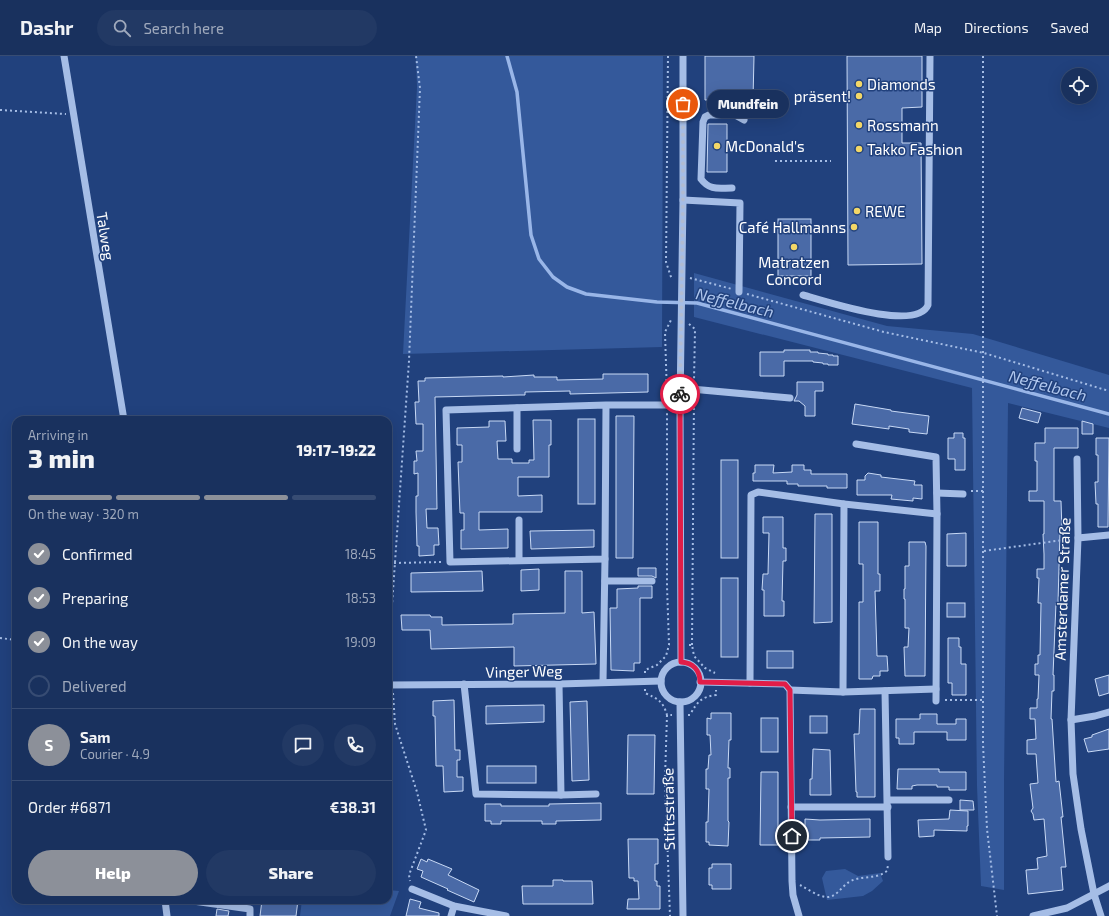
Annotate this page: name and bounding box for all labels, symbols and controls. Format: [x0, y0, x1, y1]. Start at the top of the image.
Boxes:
search box [97, 10, 377, 46]
text: Dashr [20, 16, 73, 39]
icon: search [111, 17, 133, 39]
text: Search here [143, 19, 224, 37]
text: Map [914, 19, 942, 36]
text: Directions [964, 19, 1029, 36]
text: Saved [1051, 19, 1089, 36]
map controls [1061, 68, 1097, 104]
button: locate [1061, 68, 1097, 104]
place label: Diamonds [867, 75, 936, 93]
marker: Diamonds [854, 79, 864, 89]
pin [666, 87, 700, 121]
place label: präsent! [794, 87, 851, 105]
callout: Mundfein [707, 90, 789, 118]
marker: präsent! [854, 91, 864, 101]
icon: bag [672, 93, 694, 115]
text: Mundfein [718, 96, 778, 112]
place label: Rossmann [867, 116, 939, 134]
marker: Rossmann [854, 120, 864, 130]
place label: McDonald's [725, 137, 805, 155]
place label: Takko Fashion [867, 140, 963, 158]
marker: McDonald's [712, 141, 722, 151]
marker: Takko Fashion [854, 144, 864, 154]
place label: REWE [865, 202, 905, 220]
marker: REWE [852, 206, 862, 216]
street label: Talweg [93, 211, 119, 262]
place label: Café Hallmanns [739, 218, 846, 236]
marker: Café Hallmanns [849, 222, 859, 232]
marker: Matratzen Concord [789, 242, 799, 252]
place label: Matratzen Concord [758, 253, 830, 288]
water label: Neffelbach [694, 283, 776, 321]
water label: Neffelbach [1007, 366, 1089, 404]
courier [660, 374, 700, 414]
icon: bike [669, 383, 691, 405]
text: Arriving in [28, 427, 88, 443]
text: 19:17–19:22 [296, 441, 376, 459]
text: 3 min [28, 442, 95, 473]
text: On the way · 320 m [28, 506, 139, 522]
street label: Amsterdamer Straße [1051, 517, 1073, 661]
icon: check [28, 543, 50, 565]
text: Confirmed [62, 545, 133, 563]
text: 18:45 [345, 546, 376, 562]
icon: check [28, 587, 50, 609]
text: Preparing [62, 589, 128, 607]
text: 18:53 [346, 590, 376, 606]
icon: check [28, 631, 50, 653]
text: On the way [62, 633, 138, 651]
text: 19:09 [345, 634, 376, 650]
street label: Vinger Weg [485, 661, 563, 681]
text: Delivered [62, 677, 127, 695]
button: chat [282, 724, 324, 766]
button: phone [334, 724, 376, 766]
text: Sam [80, 728, 111, 746]
text: S [45, 736, 53, 754]
text: Courier · 4.9 [80, 746, 150, 762]
street label: Stiftsstraße [658, 768, 678, 850]
text: Order #6871 [28, 798, 111, 816]
text: €38.31 [330, 798, 376, 816]
pin [775, 819, 809, 853]
icon: home [781, 825, 803, 847]
button: Help [28, 850, 198, 896]
button: Share [206, 850, 376, 896]

